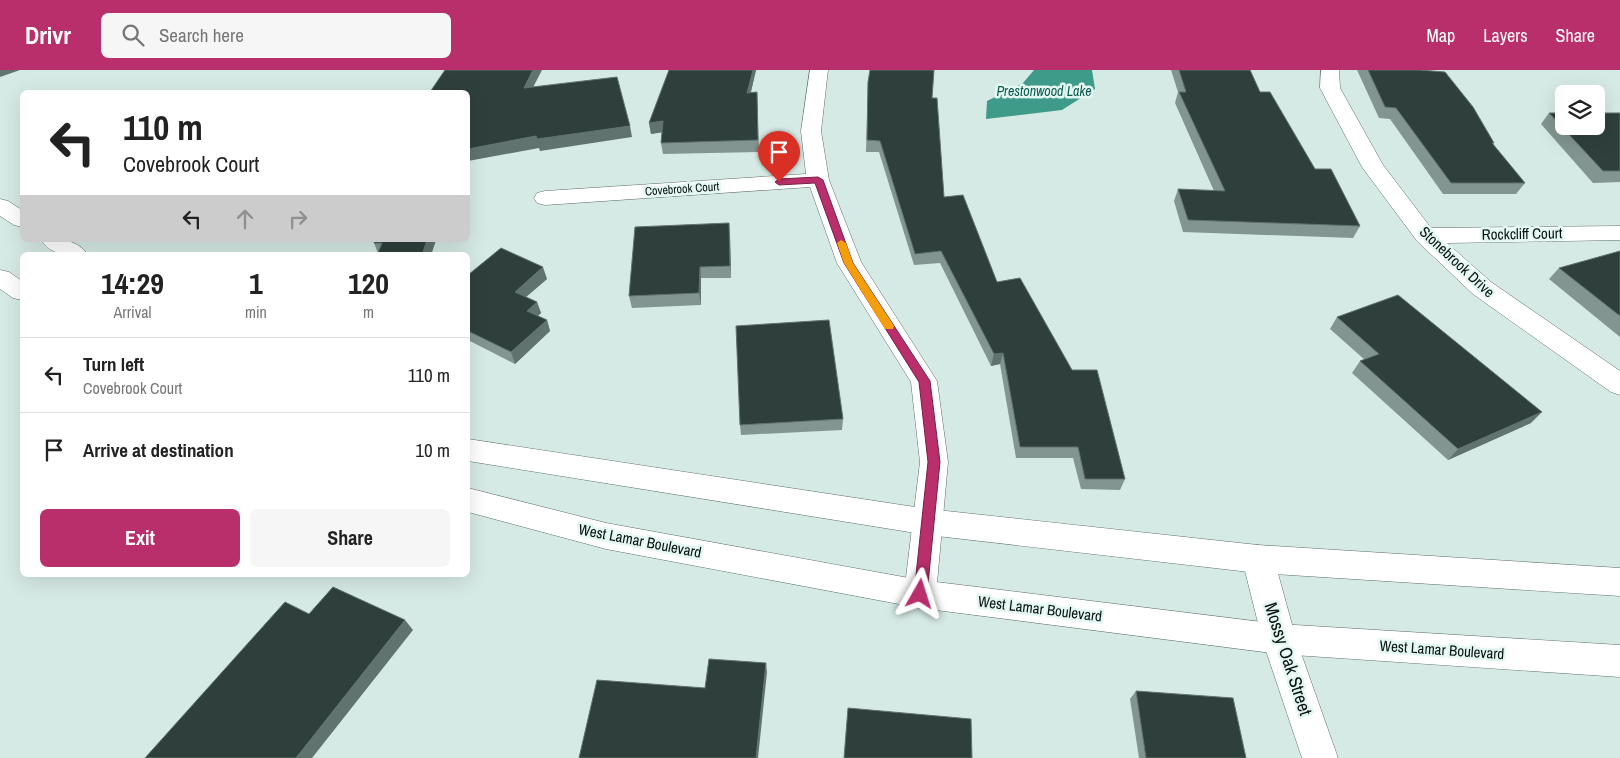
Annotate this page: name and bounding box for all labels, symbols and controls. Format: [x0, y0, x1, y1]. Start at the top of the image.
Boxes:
search box [101, 13, 451, 58]
text: Drivr [25, 19, 71, 51]
icon: search [119, 21, 147, 49]
text: Search here [159, 22, 244, 48]
text: Map [1427, 23, 1455, 48]
text: Layers [1483, 23, 1528, 48]
text: Share [1556, 23, 1595, 48]
water label: Prestonwood Lake [996, 82, 1092, 100]
map controls [1555, 85, 1605, 135]
button: layers [1555, 85, 1605, 135]
text: 110 m [123, 104, 203, 151]
icon: left [40, 110, 105, 175]
pin [758, 131, 800, 182]
icon: arrive [765, 138, 793, 166]
text: Covebrook Court [123, 149, 259, 179]
street label: Covebrook Court [644, 178, 720, 200]
icon: left [178, 205, 206, 233]
icon: ahead [231, 205, 259, 233]
icon: right [284, 205, 312, 233]
street label: Stonebrook Drive [1415, 221, 1500, 302]
street label: Rockcliff Court [1482, 222, 1563, 245]
text: 14:29 [101, 263, 164, 303]
text: 1 [249, 263, 263, 303]
text: 120 [348, 263, 389, 303]
text: Arrival [114, 301, 151, 323]
text: min [245, 301, 267, 323]
text: m [363, 301, 374, 323]
text: Turn left [83, 351, 144, 377]
icon: left [40, 361, 68, 389]
text: 110 m [408, 362, 450, 388]
text: Covebrook Court [83, 377, 182, 399]
icon: arrive [40, 436, 68, 464]
text: Arrive at destination [83, 437, 234, 463]
text: 10 m [415, 437, 450, 463]
button: Exit [40, 509, 240, 567]
button: Share [250, 509, 450, 567]
street label: West Lamar Boulevard [577, 518, 703, 563]
position arrow [893, 567, 945, 619]
street label: West Lamar Boulevard [977, 590, 1103, 627]
street label: Mossy Oak Street [1258, 599, 1318, 718]
street label: West Lamar Boulevard [1379, 635, 1505, 664]

